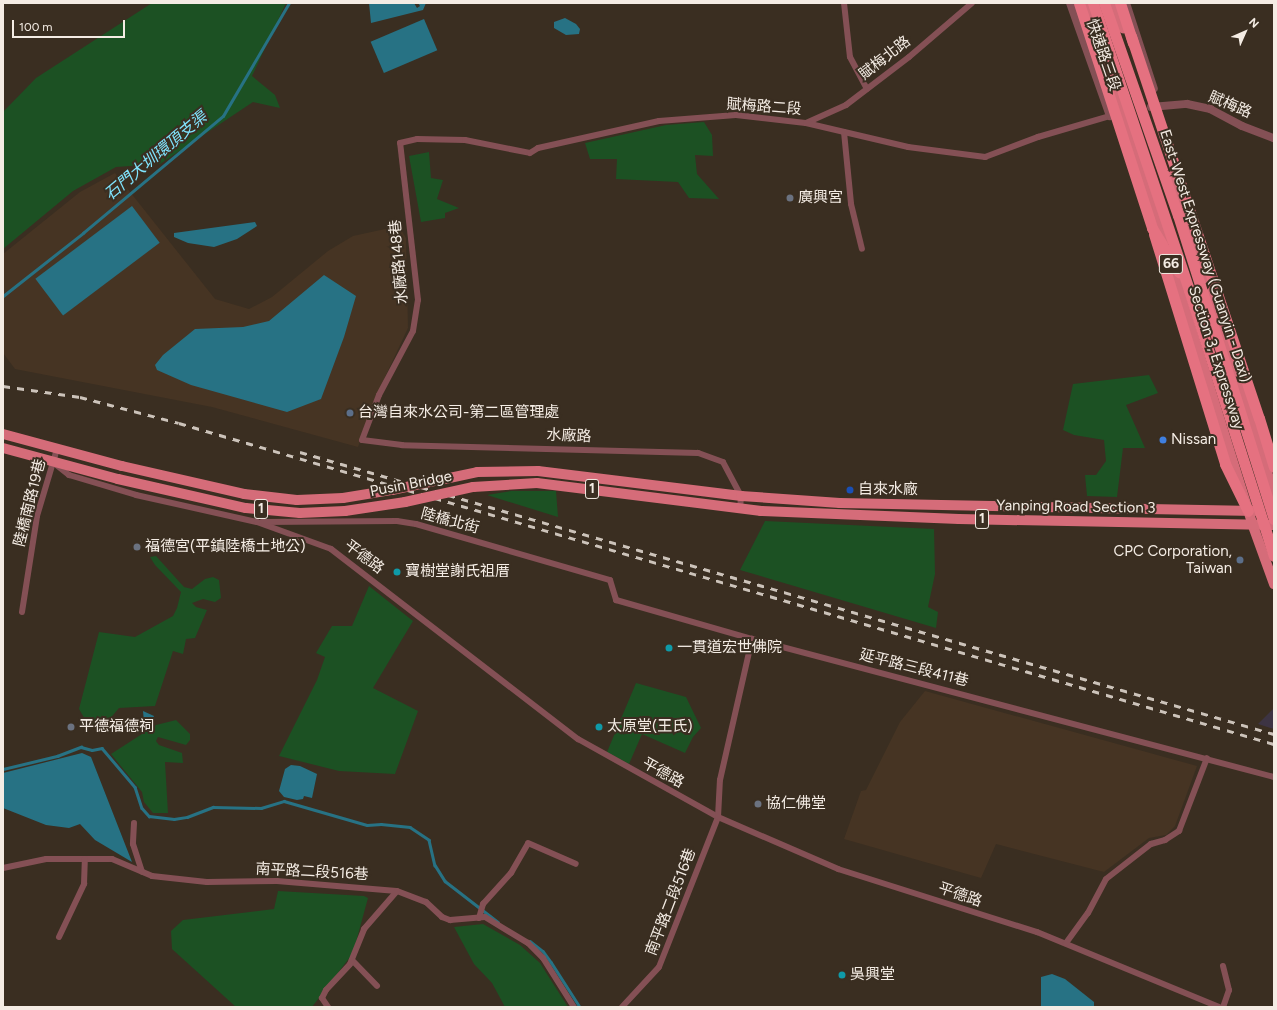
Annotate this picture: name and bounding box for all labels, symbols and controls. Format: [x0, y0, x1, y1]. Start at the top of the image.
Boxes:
scale bar [14, 12, 127, 38]
north arrow [1225, 12, 1265, 52]
text: N [1246, 16, 1261, 31]
street label: 快速路三段 [1082, 17, 1124, 93]
text: 100 m [19, 20, 53, 34]
street label: 賦梅北路 [856, 32, 914, 84]
street label: 賦梅路 [1206, 88, 1254, 122]
street label: 賦梅路二段 [726, 95, 802, 119]
water label: 石門大圳環頂支渠 [101, 108, 211, 204]
street label: East-West Expressway (Guanyin - Daxi) [1156, 127, 1254, 385]
place label: 廣興宮 [798, 189, 843, 207]
marker: 廣興宮 [785, 193, 795, 203]
street label: 水廠路148巷 [386, 219, 412, 305]
road number: 66 [1158, 252, 1184, 276]
street label: Section 3, Expressway [1184, 284, 1248, 432]
place label: 台灣自來水公司-第二區管理處 [358, 404, 559, 422]
marker: 台灣自來水公司-第二區管理處 [345, 408, 355, 418]
street label: 水廠路 [546, 426, 592, 446]
place label: Nissan [1171, 431, 1216, 449]
marker: Nissan [1158, 435, 1168, 445]
street label: 陸橋南路19巷 [10, 457, 50, 549]
street label: Pusin Bridge [369, 467, 453, 501]
road number: 1 [585, 477, 599, 501]
place label: 自來水廠 [858, 481, 918, 499]
marker: 自來水廠 [845, 485, 855, 495]
road number: 1 [254, 497, 268, 521]
street label: Yanping Road Section 3 [996, 497, 1156, 517]
street label: 陸橋北街 [419, 505, 481, 537]
road number: 1 [975, 507, 989, 531]
street label: 平德路 [341, 536, 387, 578]
place label: 福德宮(平鎮陸橋土地公) [145, 538, 306, 556]
marker: 福德宮(平鎮陸橋土地公) [132, 542, 142, 552]
place label: CPC Corporation, Taiwan [1114, 542, 1232, 577]
marker: CPC Corporation, Taiwan [1235, 555, 1245, 565]
place label: 寶樹堂謝氏祖厝 [405, 563, 510, 581]
marker: 寶樹堂謝氏祖厝 [392, 567, 402, 577]
place label: 一貫道宏世佛院 [677, 639, 782, 657]
marker: 一貫道宏世佛院 [664, 643, 674, 653]
street label: 延平路三段411巷 [858, 646, 970, 690]
place label: 平德福德祠 [79, 718, 154, 736]
place label: 太原堂(王氏) [607, 718, 693, 736]
marker: 平德福德祠 [66, 722, 76, 732]
marker: 太原堂(王氏) [594, 722, 604, 732]
street label: 平德路 [639, 754, 687, 792]
place label: 協仁佛堂 [766, 795, 826, 813]
marker: 協仁佛堂 [753, 799, 763, 809]
street label: 南平路二段516巷 [642, 846, 700, 958]
street label: 南平路二段516巷 [255, 860, 369, 884]
street label: 平德路 [936, 879, 984, 911]
place label: 吳興堂 [850, 966, 895, 984]
marker: 吳興堂 [837, 970, 847, 980]

